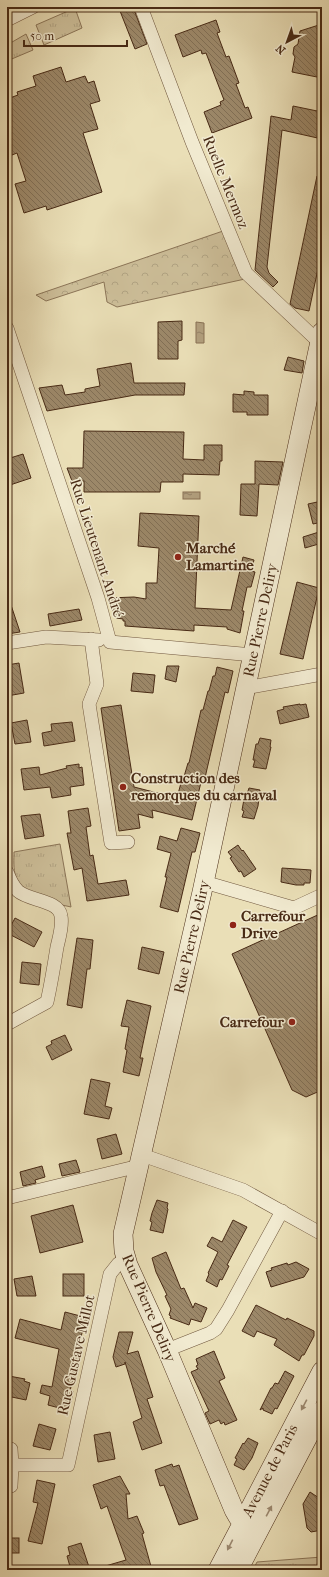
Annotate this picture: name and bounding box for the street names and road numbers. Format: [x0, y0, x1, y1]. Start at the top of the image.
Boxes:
street label: Ruelle Mermoz [199, 133, 253, 232]
street label: Rue Lieutenant André [66, 476, 128, 620]
street label: Rue Pierre Deliry [239, 561, 281, 679]
street label: Rue Pierre Deliry [170, 878, 213, 995]
street label: Rue Pierre Deliry [118, 1251, 180, 1366]
street label: Rue Gustave Millot [53, 1292, 99, 1417]
street label: Avenue de Paris [238, 1421, 302, 1521]

